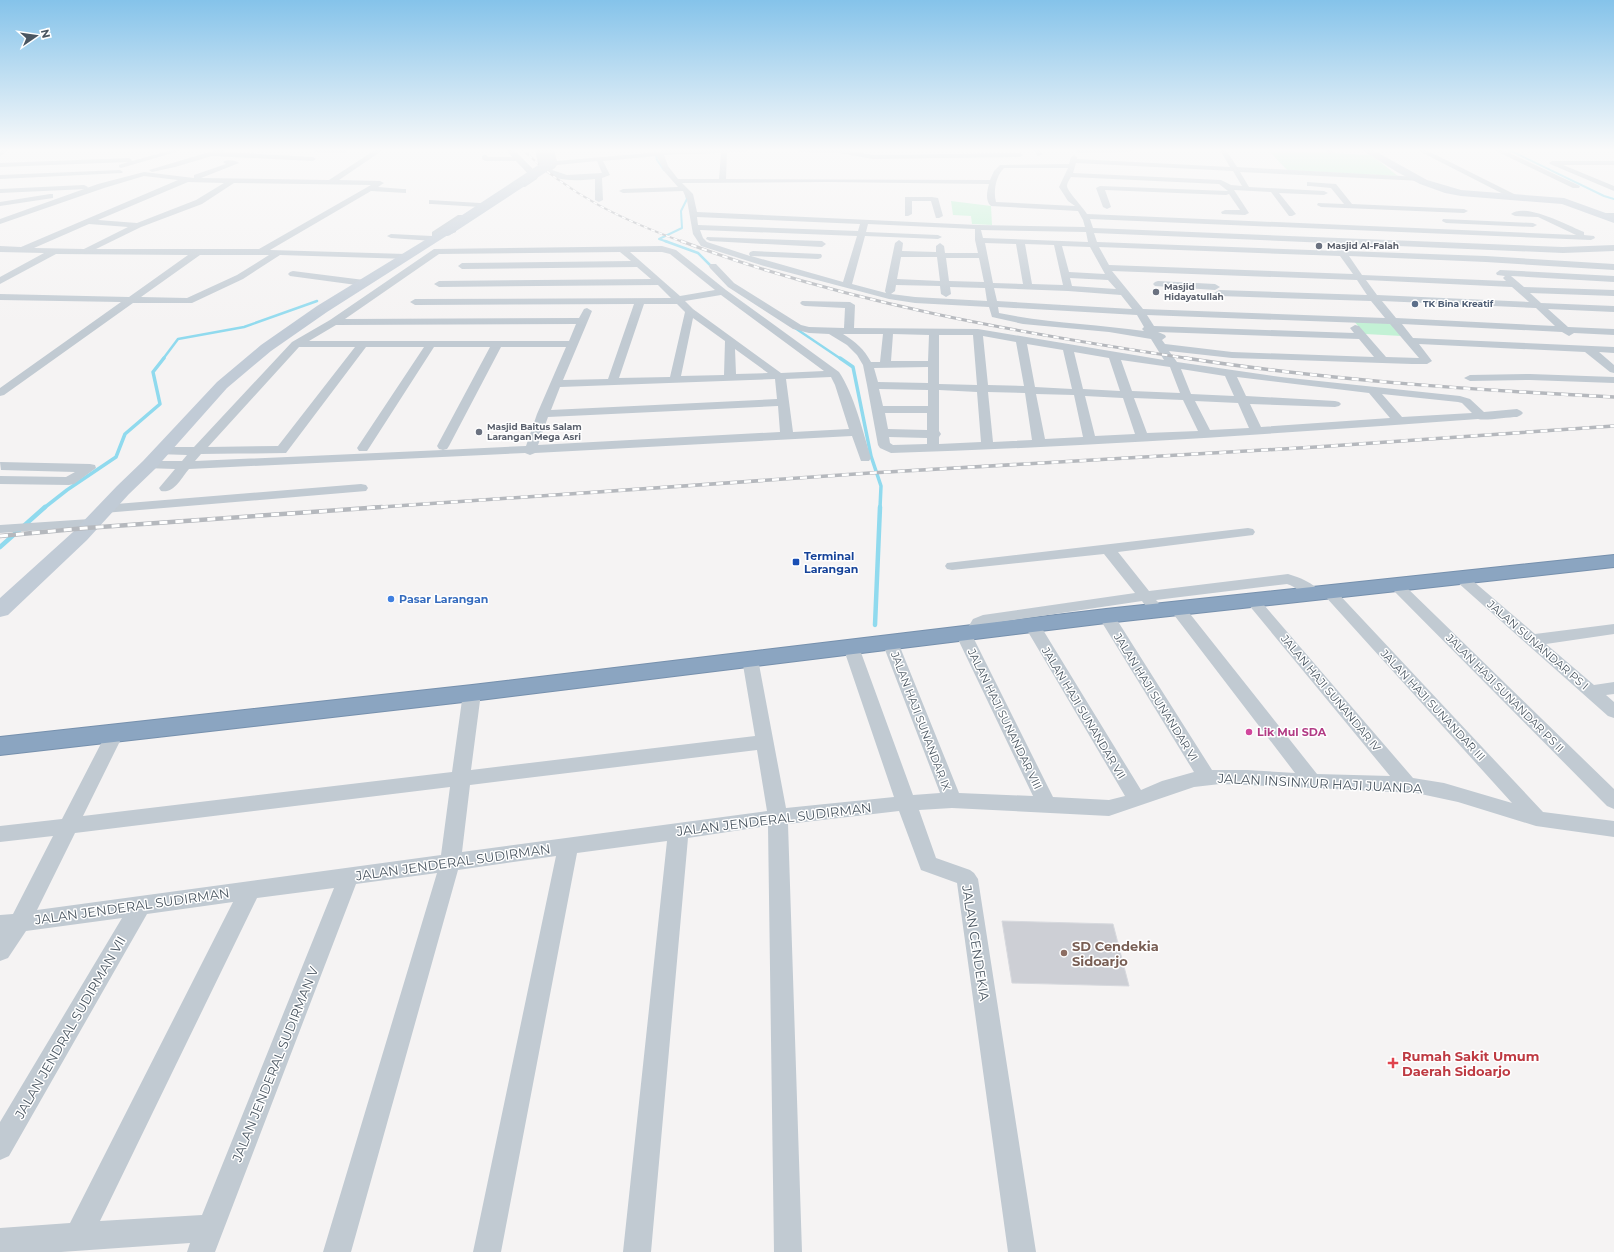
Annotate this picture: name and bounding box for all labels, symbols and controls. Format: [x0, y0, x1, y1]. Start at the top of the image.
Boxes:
north arrow [16, 16, 56, 56]
text: N [38, 28, 54, 40]
place label: Masjid Al-Falah [1327, 240, 1399, 251]
marker: Masjid Al-Falah [1314, 241, 1324, 251]
place label: Masjid Hidayatullah [1164, 281, 1224, 302]
marker: Masjid Hidayatullah [1151, 287, 1161, 297]
place label: TK Bina Kreatif [1423, 298, 1494, 309]
marker: TK Bina Kreatif [1410, 299, 1420, 309]
place label: Masjid Baitus Salam Larangan Mega Asri [487, 421, 582, 442]
marker: Masjid Baitus Salam Larangan Mega Asri [474, 427, 484, 437]
place label: Terminal Larangan [804, 549, 858, 576]
marker: Terminal Larangan [791, 557, 801, 567]
place label: Pasar Larangan [399, 592, 488, 606]
marker: Pasar Larangan [386, 594, 396, 604]
street label: JALAN SUNANDAR PS I [1484, 597, 1591, 693]
street label: JALAN HAJI SUNANDAR VI [1110, 630, 1201, 763]
street label: JALAN HAJI SUNANDAR PS II [1442, 630, 1567, 755]
street label: JALAN HAJI SUNANDAR IV [1277, 631, 1384, 754]
street label: JALAN HAJI SUNANDAR VII [1039, 644, 1129, 781]
street label: JALAN HAJI SUNANDAR VIII [964, 646, 1045, 792]
street label: JALAN HAJI SUNANDAR III [1377, 646, 1488, 764]
street label: JALAN HAJI SUNANDAR IX [888, 649, 954, 793]
place label: Lik Mul SDA [1257, 725, 1327, 739]
marker: Lik Mul SDA [1244, 727, 1254, 737]
street label: JALAN INSINYUR HAJI JUANDA [1216, 770, 1423, 796]
street label: JALAN JENDERAL SUDIRMAN [675, 799, 872, 839]
street label: JALAN JENDERAL SUDIRMAN [354, 840, 551, 884]
street label: JALAN CENDEKIA [959, 883, 993, 1003]
street label: JALAN JENDERAL SUDIRMAN [33, 884, 230, 928]
street label: JALAN JENDRAL SUDIRMAN VII [11, 933, 129, 1122]
place label: SD Cendekia Sidoarjo [1072, 938, 1159, 969]
marker: SD Cendekia Sidoarjo [1059, 948, 1069, 958]
street label: JALAN JENDERAL SUDIRMAN V [228, 963, 322, 1165]
place label: Rumah Sakit Umum Daerah Sidoarjo [1402, 1048, 1539, 1079]
marker: Rumah Sakit Umum Daerah Sidoarjo [1387, 1057, 1399, 1069]

